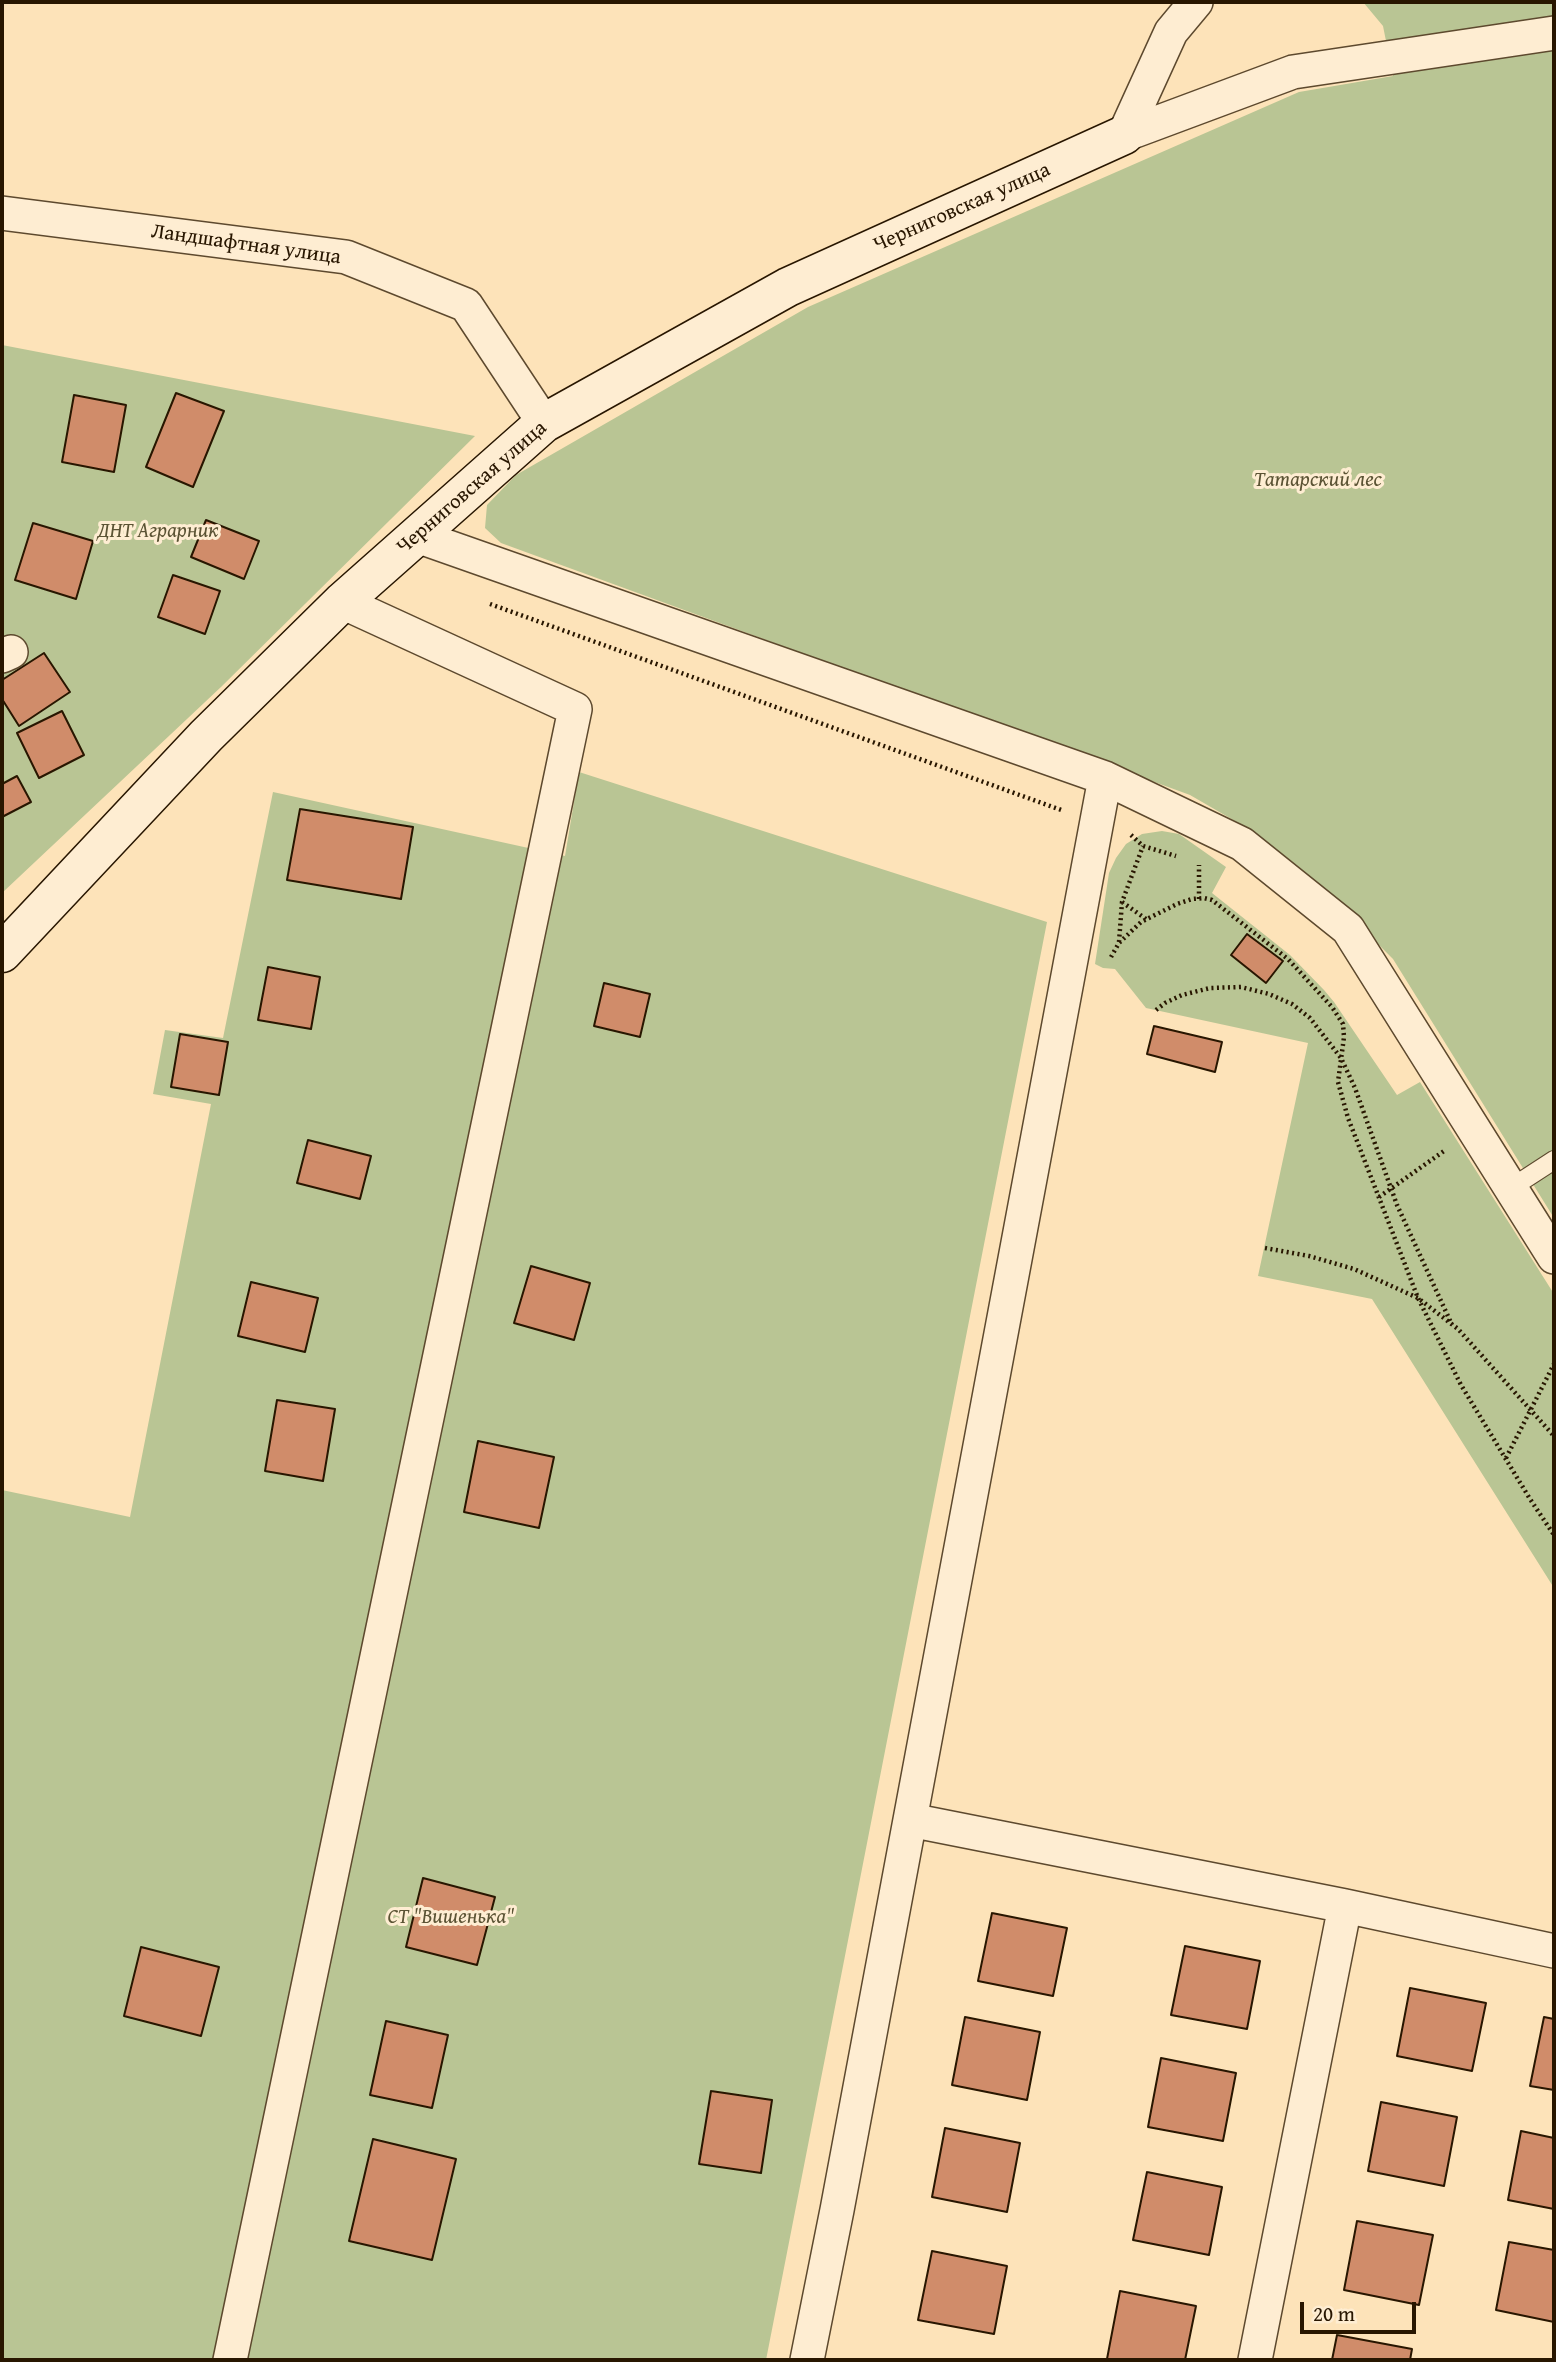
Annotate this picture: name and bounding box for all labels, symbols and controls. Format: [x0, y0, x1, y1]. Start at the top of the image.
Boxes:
street label: Черниговская улица [870, 158, 1054, 258]
street label: Ландшафтная улица [150, 219, 342, 271]
street label: Черниговская улица [392, 416, 552, 560]
park label: Татарский лес [1254, 468, 1382, 494]
park label: ДНТ Аграрник [97, 519, 219, 545]
park label: СТ "Вишенька" [387, 1905, 515, 1931]
scale bar [1304, 2288, 1420, 2332]
text: 20 m [1313, 2298, 1355, 2329]

